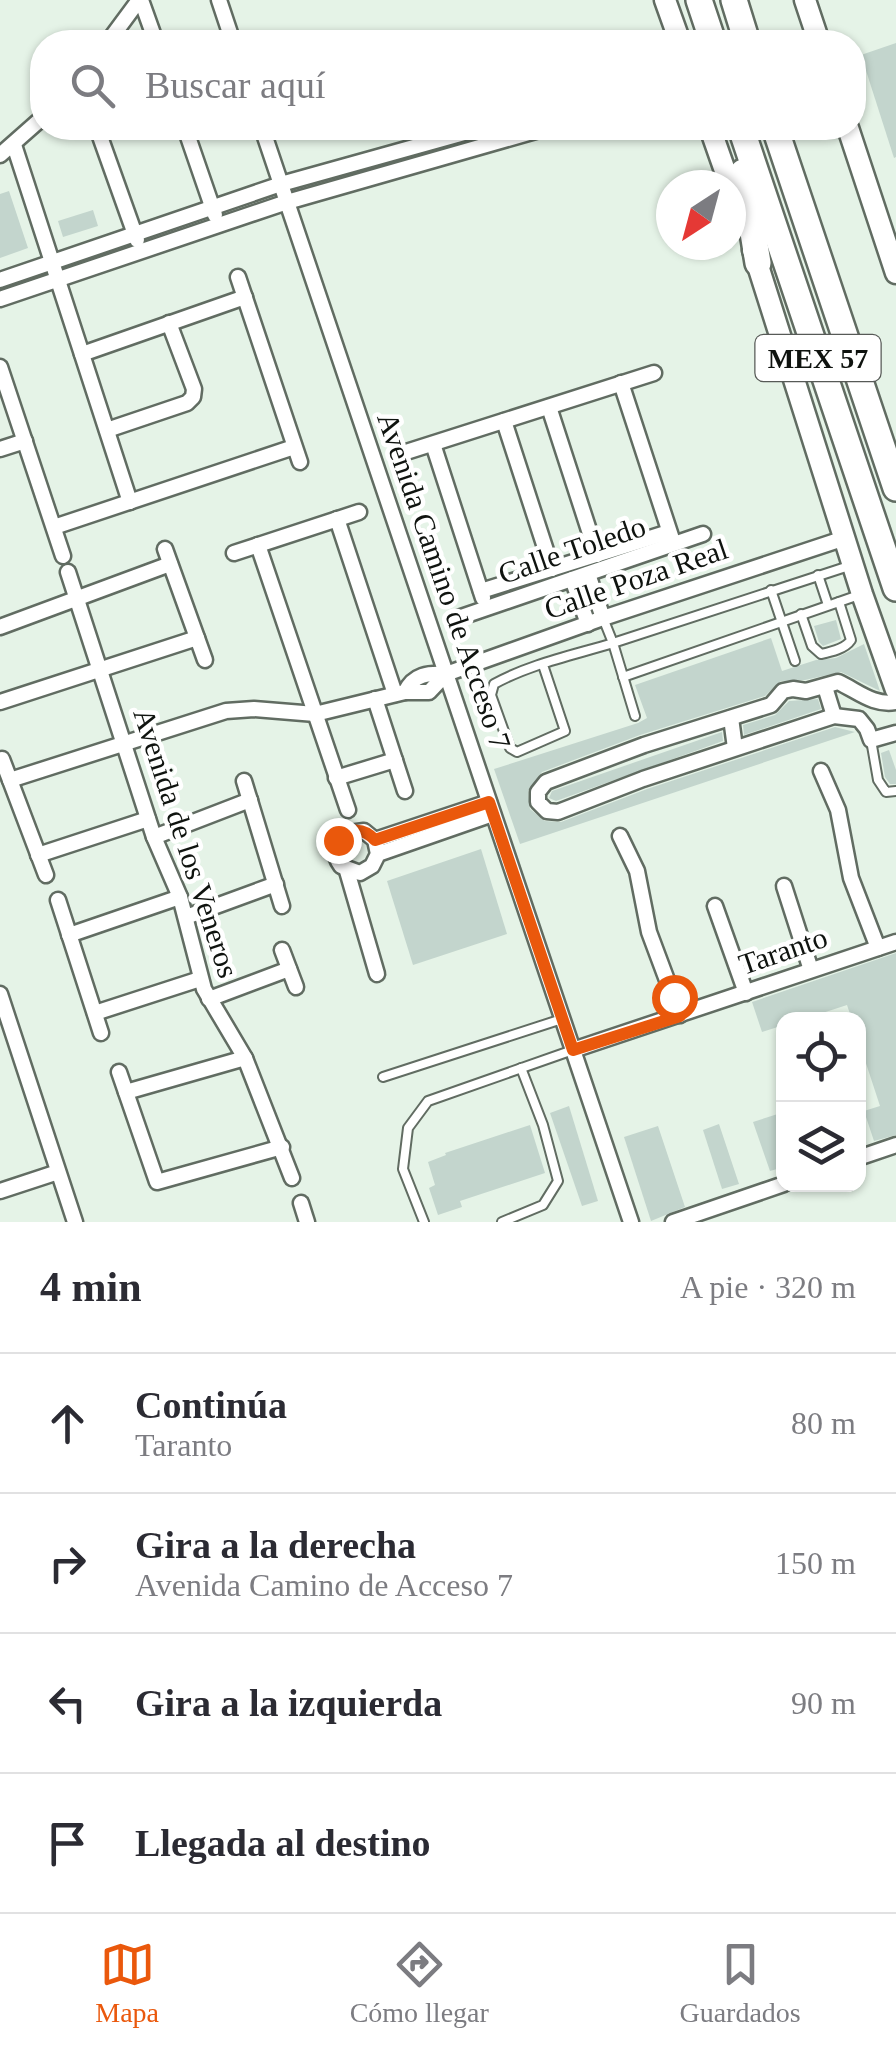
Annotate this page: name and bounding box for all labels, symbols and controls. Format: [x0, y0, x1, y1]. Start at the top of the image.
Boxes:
search box [30, 30, 866, 140]
icon: search [65, 58, 120, 113]
text: Buscar aquí [145, 64, 325, 106]
north arrow [656, 170, 746, 260]
road number: MEX 57 [756, 335, 880, 381]
street label: Avenida Camino de Acceso 7 [371, 408, 518, 754]
street label: Calle Toledo [494, 509, 650, 590]
street label: Calle Poza Real [540, 532, 732, 625]
street label: Avenida de los Veneros [127, 704, 246, 982]
route end [316, 818, 362, 864]
street label: Taranto [734, 920, 831, 981]
route start [652, 975, 698, 1021]
map controls [776, 1012, 866, 1192]
button: locate [776, 1012, 866, 1102]
button: layers [776, 1102, 866, 1192]
text: 4 min [40, 1264, 142, 1310]
text: A pie · 320 m [680, 1269, 856, 1305]
text: Continúa [135, 1384, 287, 1426]
icon: ahead [40, 1396, 95, 1451]
text: 80 m [791, 1405, 856, 1441]
text: Taranto [135, 1427, 232, 1463]
text: Gira a la derecha [135, 1524, 416, 1566]
icon: right [40, 1536, 95, 1591]
text: 150 m [775, 1545, 856, 1581]
text: Avenida Camino de Acceso 7 [135, 1567, 513, 1603]
icon: left [40, 1676, 95, 1731]
text: Gira a la izquierda [135, 1682, 442, 1724]
text: 90 m [791, 1685, 856, 1721]
icon: arrive [40, 1816, 95, 1871]
text: Llegada al destino [135, 1822, 431, 1864]
tab: Mapa [95, 1937, 159, 2029]
tab: Cómo llegar [350, 1937, 489, 2029]
tab: Guardados [679, 1937, 801, 2029]

